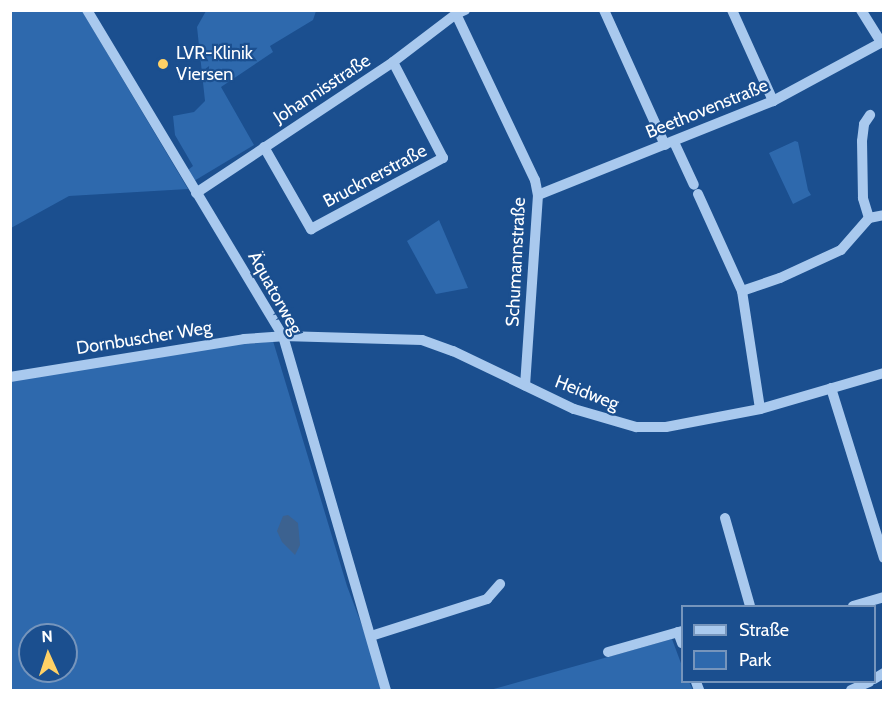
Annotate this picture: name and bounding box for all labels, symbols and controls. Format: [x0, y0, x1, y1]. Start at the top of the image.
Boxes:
place label: LVR-Klinik Viersen [176, 43, 253, 86]
street label: Johannisstraße [269, 50, 375, 128]
marker: LVR-Klinik Viersen [154, 55, 172, 73]
street label: Beethovenstraße [643, 75, 771, 143]
street label: Brucknerstraße [320, 140, 430, 212]
street label: Schumannstraße [502, 197, 530, 327]
street label: Äquatorweg [243, 248, 307, 338]
street label: Dornbuscher Weg [75, 317, 213, 359]
street label: Heidweg [552, 371, 622, 415]
legend [681, 605, 876, 683]
text: Straße [739, 619, 789, 641]
north arrow [18, 623, 78, 683]
text: N [41, 627, 53, 646]
text: Park [739, 649, 771, 671]

